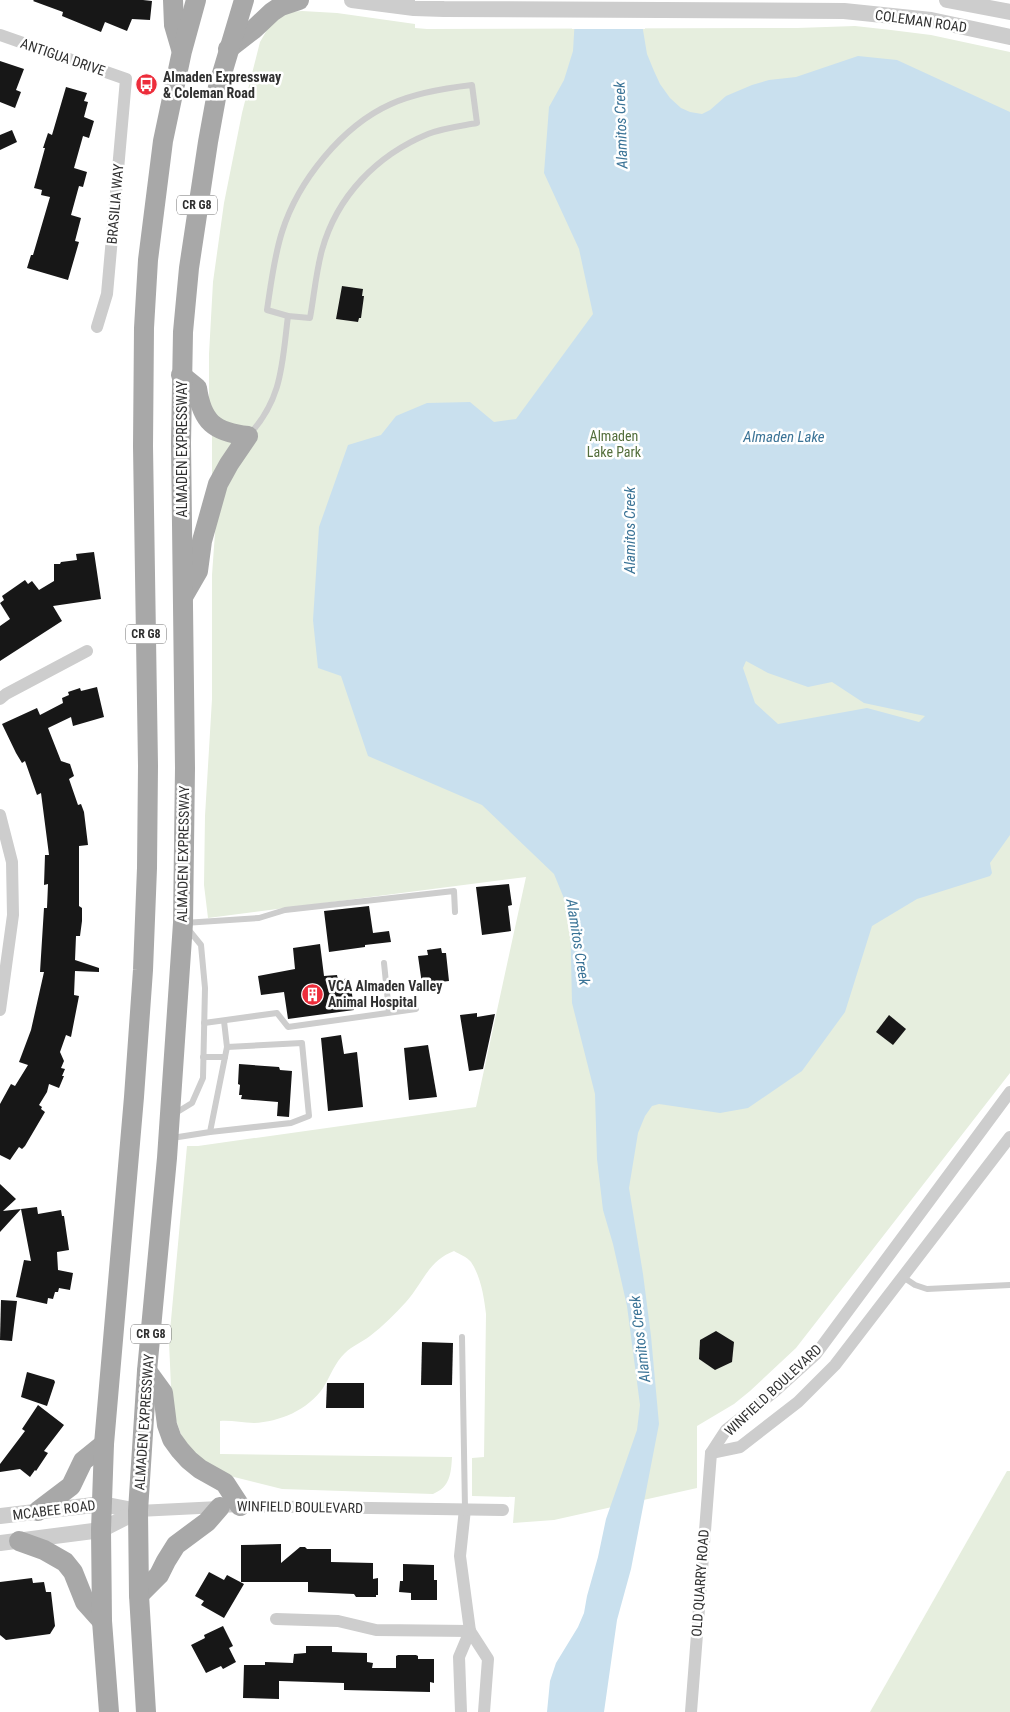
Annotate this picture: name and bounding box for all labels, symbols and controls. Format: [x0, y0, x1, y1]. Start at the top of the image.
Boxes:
street label: COLEMAN ROAD [874, 7, 968, 35]
street label: ANTIGUA DRIVE [19, 35, 107, 79]
place label: Almaden Expressway & Coleman Road [163, 69, 282, 101]
bus stop icon: Almaden Expressway & Coleman Road [135, 73, 159, 97]
water label: Alamitos Creek [610, 81, 632, 170]
street label: BRASILIA WAY [104, 162, 127, 245]
road number: CR G8 [177, 196, 217, 214]
street label: ALMADEN EXPRESSWAY [174, 380, 190, 517]
park label: Almaden Lake Park [587, 428, 642, 460]
water label: Almaden Lake [742, 428, 825, 446]
water label: Alamitos Creek [621, 486, 639, 575]
road number: CR G8 [126, 624, 166, 644]
street label: ALMADEN EXPRESSWAY [174, 785, 192, 923]
water label: Alamitos Creek [562, 897, 594, 987]
place label: VCA Almaden Valley Animal Hospital [328, 978, 443, 1010]
building icon: VCA Almaden Valley Animal Hospital [300, 982, 324, 1006]
water label: Alamitos Creek [626, 1294, 654, 1384]
road number: CR G8 [131, 1325, 171, 1344]
street label: WINFIELD BOULEVARD [721, 1341, 825, 1439]
street label: ALMADEN EXPRESSWAY [131, 1353, 157, 1491]
street label: MCABEE ROAD [12, 1497, 96, 1523]
street label: WINFIELD BOULEVARD [237, 1498, 363, 1516]
street label: OLD QUARRY ROAD [688, 1529, 712, 1637]

